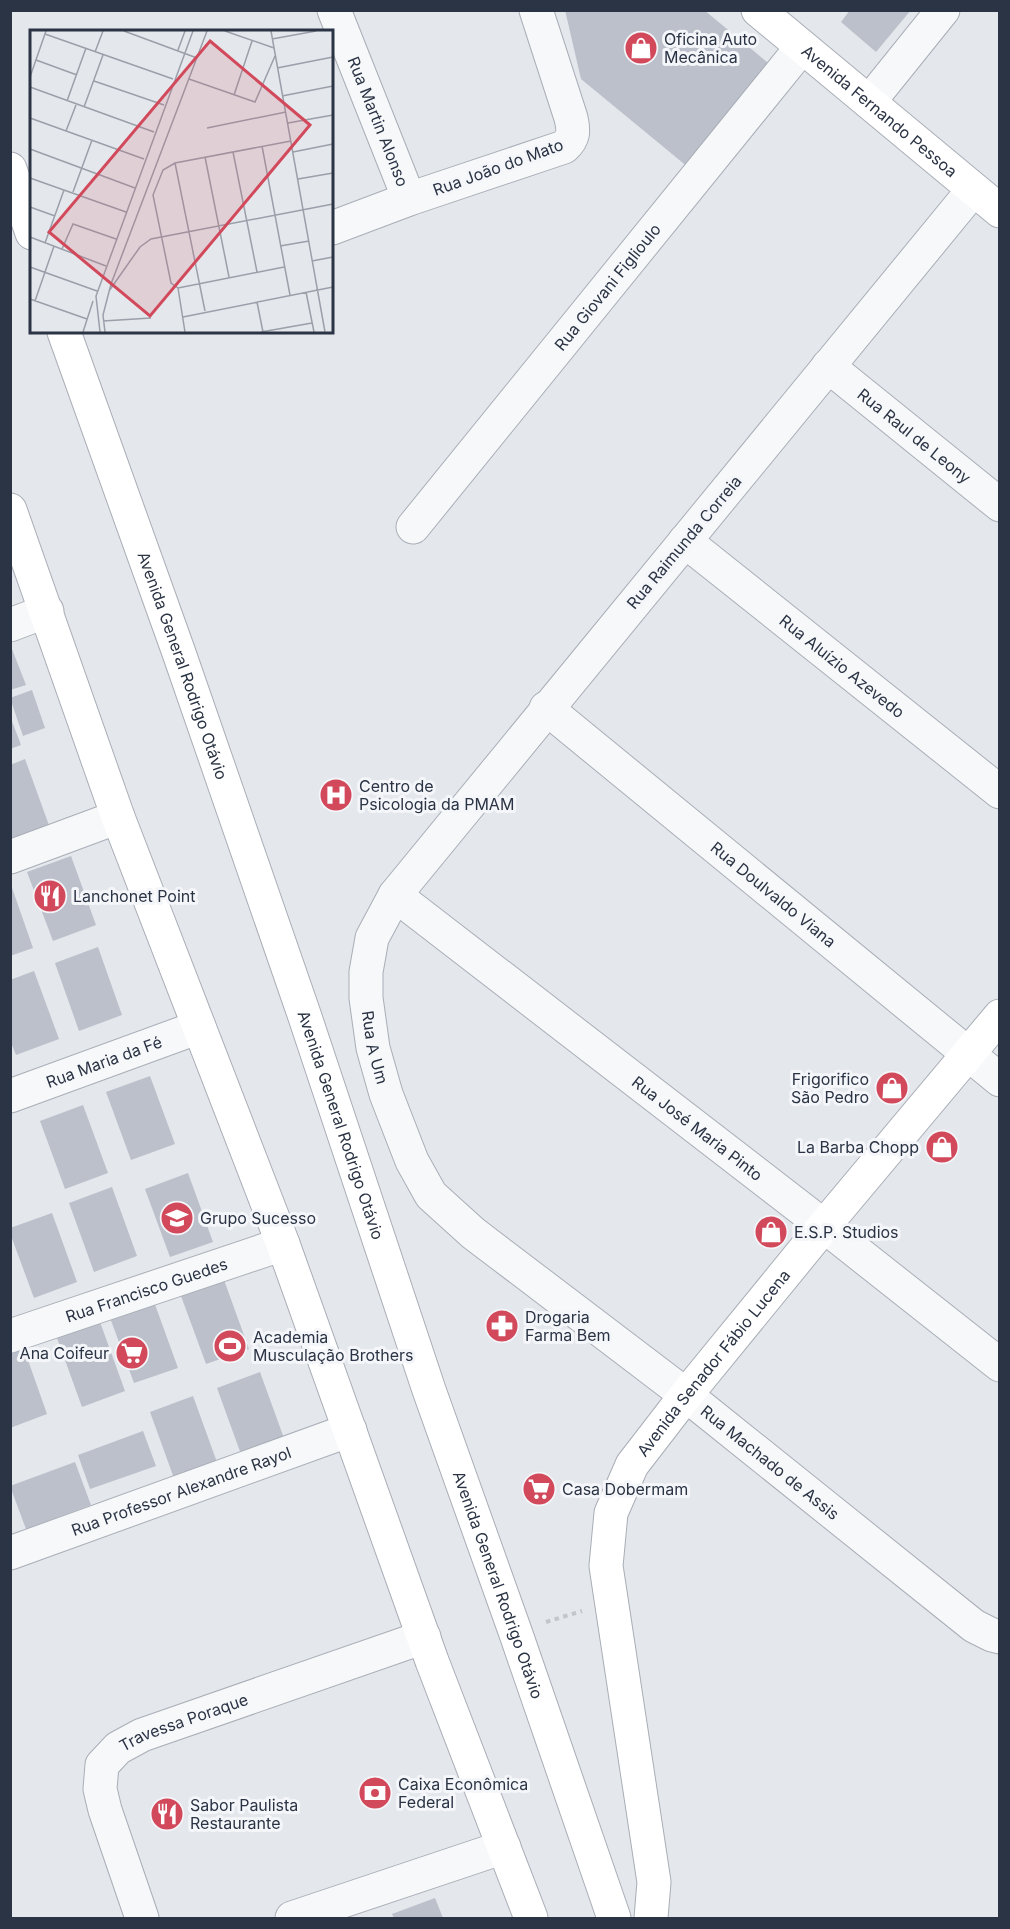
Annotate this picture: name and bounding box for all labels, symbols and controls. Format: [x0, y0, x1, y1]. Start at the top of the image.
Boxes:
place label: Oficina Auto Mecânica [664, 29, 757, 67]
inset map [30, 30, 333, 333]
shop icon: Oficina Auto Mecânica [623, 30, 659, 66]
street label: Avenida Fernando Pessoa [798, 41, 961, 181]
street label: Rua Martin Alonso [344, 54, 413, 189]
street label: Rua João do Mato [430, 134, 566, 200]
street label: Rua Giovani Figlioulo [550, 219, 665, 354]
street label: Rua Raul de Leony [854, 384, 975, 488]
street label: Rua Raimunda Correia [622, 471, 746, 613]
street label: Avenida General Rodrigo Otávio [133, 549, 232, 782]
street label: Rua Aluízio Azevedo [776, 610, 909, 722]
place label: Centro de Psicologia da PMAM [359, 776, 514, 814]
hospital icon: Centro de Psicologia da PMAM [318, 777, 354, 813]
street label: Rua Doulvaldo Viana [707, 837, 840, 951]
restaurant icon: Lanchonet Point [32, 878, 68, 914]
place label: Lanchonet Point [73, 886, 195, 906]
street label: Avenida General Rodrigo Otávio [293, 1008, 388, 1242]
street label: Rua A Um [358, 1009, 393, 1086]
street label: Rua Maria da Fé [43, 1031, 165, 1092]
place label: Frigorifico São Pedro [791, 1069, 869, 1107]
shop icon: Frigorifico São Pedro [874, 1070, 910, 1106]
street label: Rua José Maria Pinto [628, 1072, 767, 1185]
shop icon: La Barba Chopp [924, 1129, 960, 1165]
place label: La Barba Chopp [797, 1137, 919, 1157]
school or university icon: Grupo Sucesso [159, 1200, 195, 1236]
place label: Grupo Sucesso [200, 1208, 316, 1228]
shop icon: E.S.P. Studios [753, 1214, 789, 1250]
place label: E.S.P. Studios [794, 1222, 899, 1242]
street label: Rua Francisco Guedes [63, 1253, 230, 1327]
street label: Avenida Senador Fábio Lucena [632, 1265, 794, 1460]
place label: Drogaria Farma Bem [525, 1307, 611, 1345]
pharmacy icon: Drogaria Farma Bem [484, 1308, 520, 1344]
place label: Academia Musculação Brothers [253, 1327, 414, 1365]
sports icon: Academia Musculação Brothers [212, 1328, 248, 1364]
supermarket icon: Ana Coifeur [114, 1335, 150, 1371]
place label: Ana Coifeur [20, 1343, 109, 1363]
street label: Rua Machado de Assis [697, 1401, 843, 1524]
street label: Rua Professor Alexandre Rayol [69, 1442, 294, 1540]
street label: Avenida General Rodrigo Otávio [449, 1468, 548, 1701]
supermarket icon: Casa Dobermam [521, 1471, 557, 1507]
place label: Casa Dobermam [562, 1479, 688, 1499]
street label: Travessa Poraque [116, 1689, 251, 1755]
place label: Caixa Econômica Federal [398, 1774, 528, 1812]
bank icon: Caixa Econômica Federal [357, 1775, 393, 1811]
place label: Sabor Paulista Restaurante [190, 1795, 298, 1833]
restaurant icon: Sabor Paulista Restaurante [149, 1796, 185, 1832]

